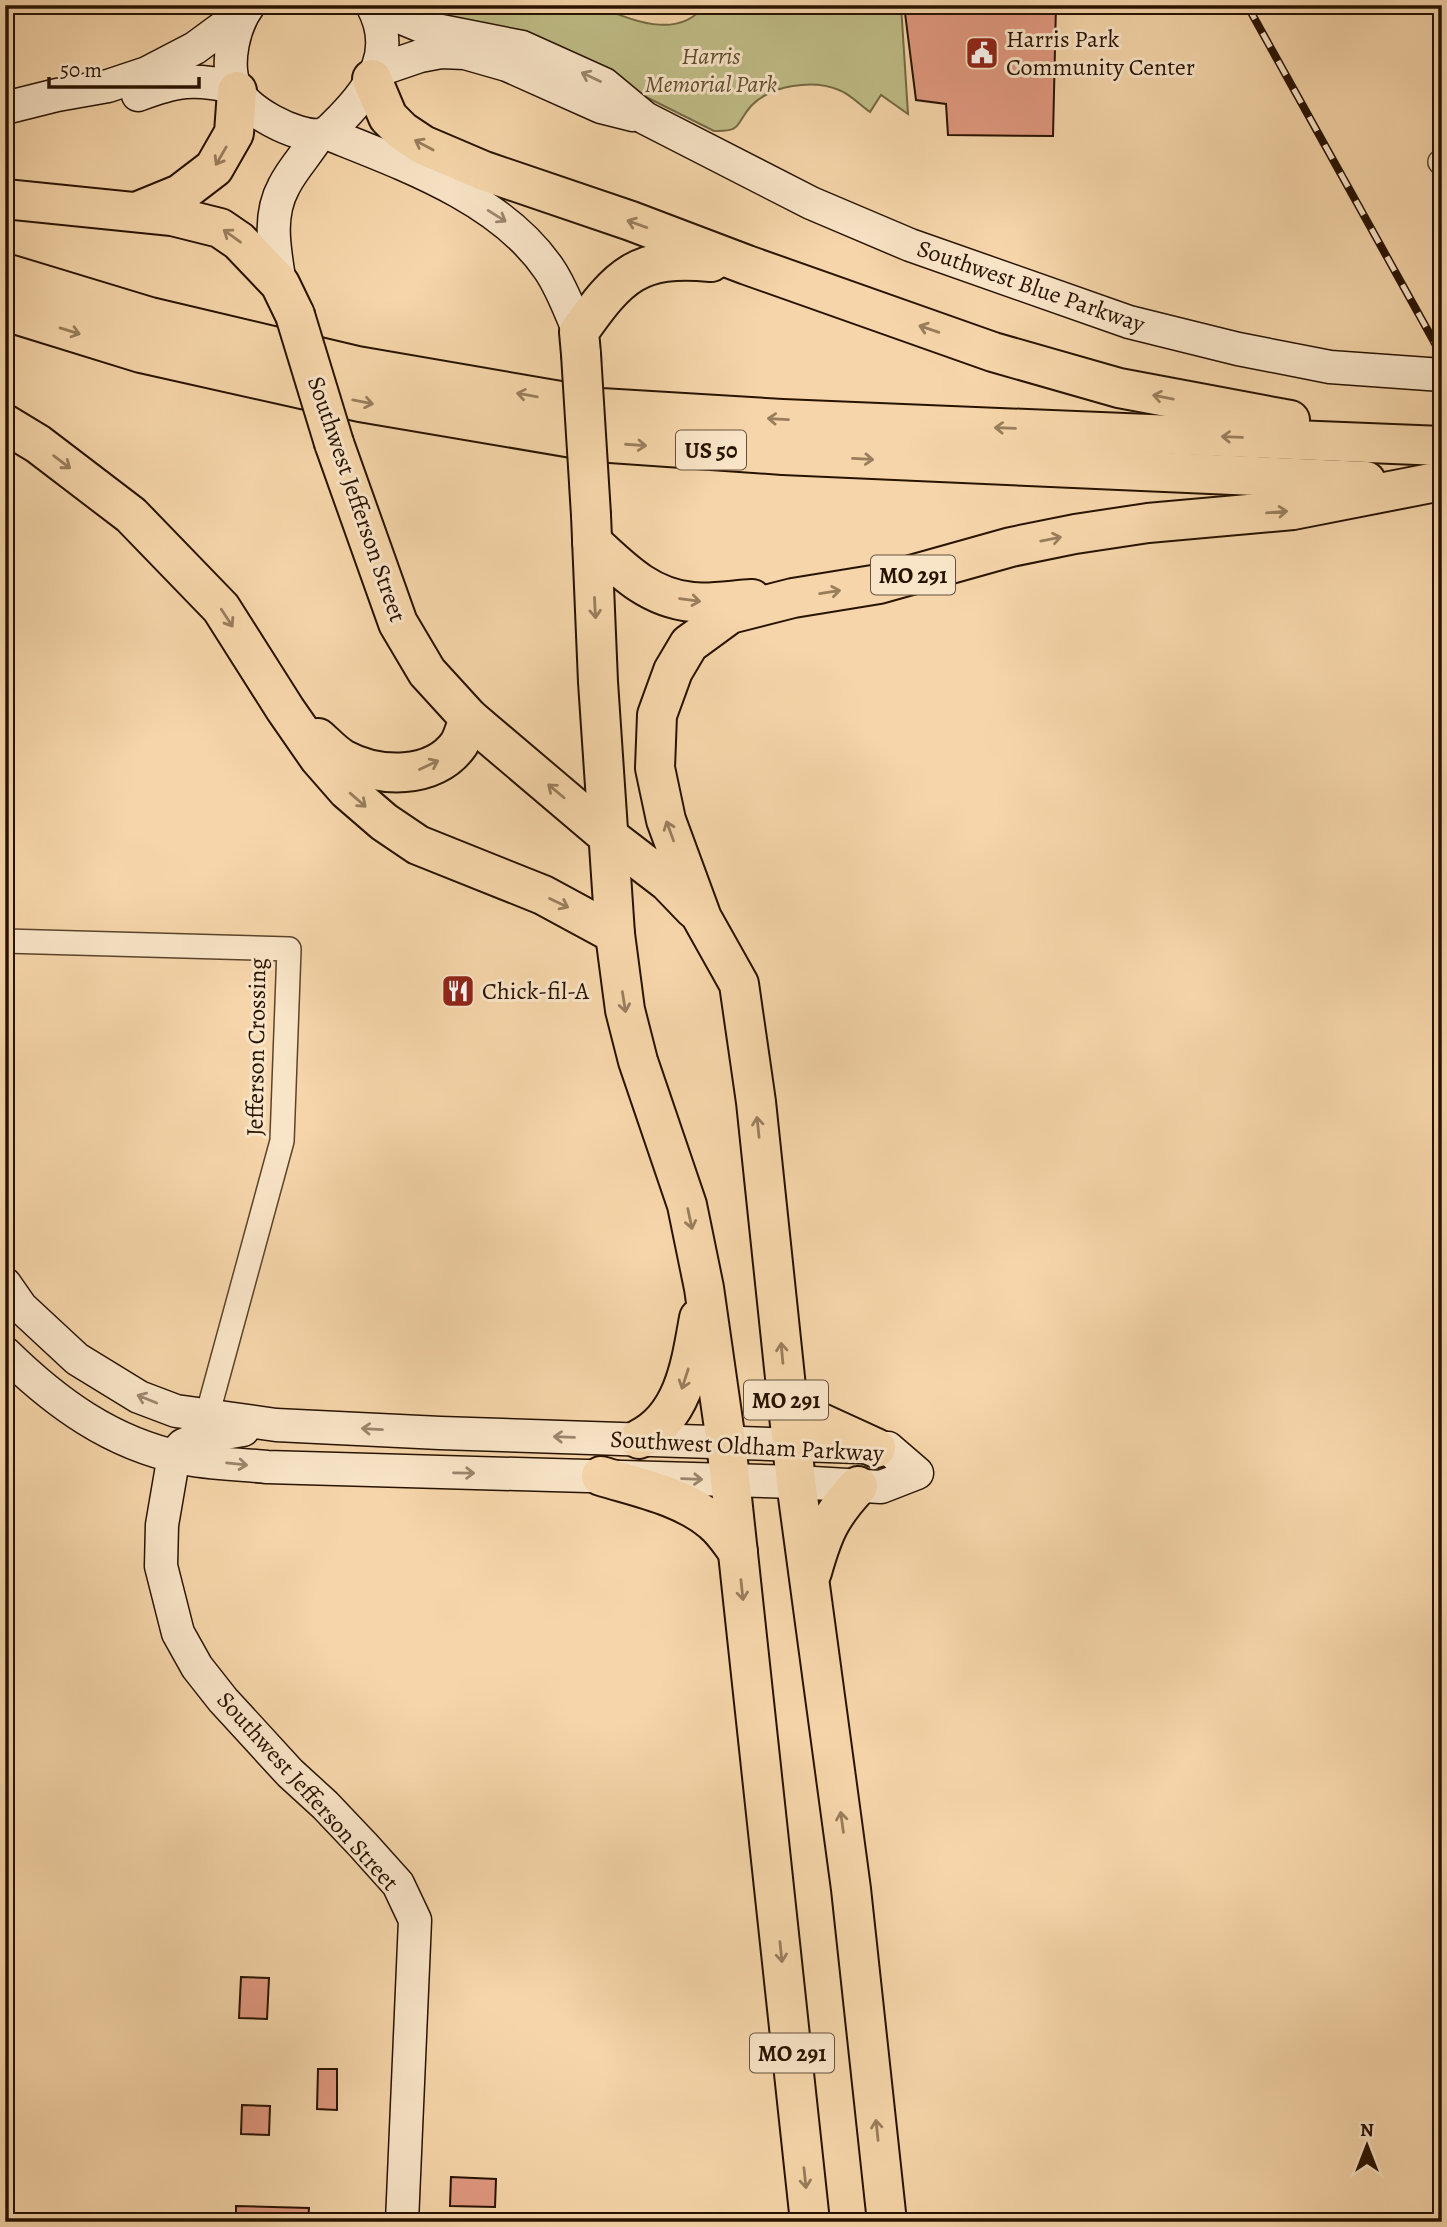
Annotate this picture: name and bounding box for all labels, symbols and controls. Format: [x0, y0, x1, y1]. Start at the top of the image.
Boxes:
place label: Harris Park Community Center [1006, 23, 1195, 83]
public building icon: Harris Park Community Center [963, 34, 1001, 72]
park label: Harris Memorial Park [645, 40, 778, 100]
scale bar [49, 46, 200, 90]
text: 50 m [60, 56, 102, 84]
one-way arrow [581, 70, 602, 84]
one-way arrow [414, 137, 435, 151]
one-way arrow [214, 145, 228, 165]
one-way arrow [487, 210, 507, 224]
one-way arrow [627, 217, 649, 229]
one-way arrow [223, 229, 242, 243]
street label: Southwest Blue Parkway [913, 232, 1149, 340]
one-way arrow [918, 322, 940, 334]
one-way arrow [59, 326, 81, 338]
street label: Southwest Jefferson Street [300, 372, 414, 626]
one-way arrow [516, 388, 539, 401]
one-way arrow [1152, 389, 1175, 403]
one-way arrow [351, 396, 374, 410]
one-way arrow [767, 412, 789, 425]
one-way arrow [994, 422, 1017, 435]
road number: US 50 [676, 431, 746, 470]
one-way arrow [1221, 431, 1244, 444]
one-way arrow [624, 438, 647, 451]
one-way arrow [851, 452, 874, 465]
one-way arrow [52, 455, 71, 470]
one-way arrow [1265, 505, 1288, 518]
one-way arrow [1039, 531, 1062, 545]
road number: MO 291 [871, 555, 955, 594]
one-way arrow [818, 585, 841, 598]
one-way arrow [678, 594, 701, 607]
one-way arrow [588, 596, 601, 619]
one-way arrow [220, 607, 234, 627]
one-way arrow [418, 758, 439, 771]
one-way arrow [548, 783, 566, 799]
one-way arrow [349, 792, 367, 808]
one-way arrow [663, 821, 675, 843]
one-way arrow [548, 897, 569, 911]
street label: Jefferson Crossing [238, 957, 274, 1137]
restaurant icon: Chick-fil-A [439, 972, 477, 1010]
place label: Chick-fil-A [482, 975, 590, 1007]
one-way arrow [618, 990, 631, 1012]
one-way arrow [752, 1116, 765, 1139]
one-way arrow [684, 1207, 698, 1230]
one-way arrow [775, 1342, 788, 1365]
one-way arrow [678, 1368, 691, 1390]
road number: MO 291 [744, 1380, 828, 1420]
one-way arrow [137, 1392, 159, 1405]
one-way arrow [360, 1423, 383, 1436]
street label: Southwest Oldham Parkway [609, 1423, 885, 1469]
one-way arrow [553, 1430, 576, 1443]
one-way arrow [225, 1458, 248, 1471]
one-way arrow [453, 1466, 476, 1480]
one-way arrow [680, 1472, 703, 1485]
one-way arrow [735, 1578, 748, 1600]
street label: Southwest Jefferson Street [210, 1684, 406, 1898]
one-way arrow [836, 1811, 849, 1834]
one-way arrow [774, 1940, 787, 1963]
road number: MO 291 [750, 2034, 834, 2072]
north arrow [1332, 2112, 1402, 2182]
text: N [1360, 2117, 1374, 2143]
one-way arrow [870, 2119, 883, 2141]
one-way arrow [799, 2166, 812, 2189]

